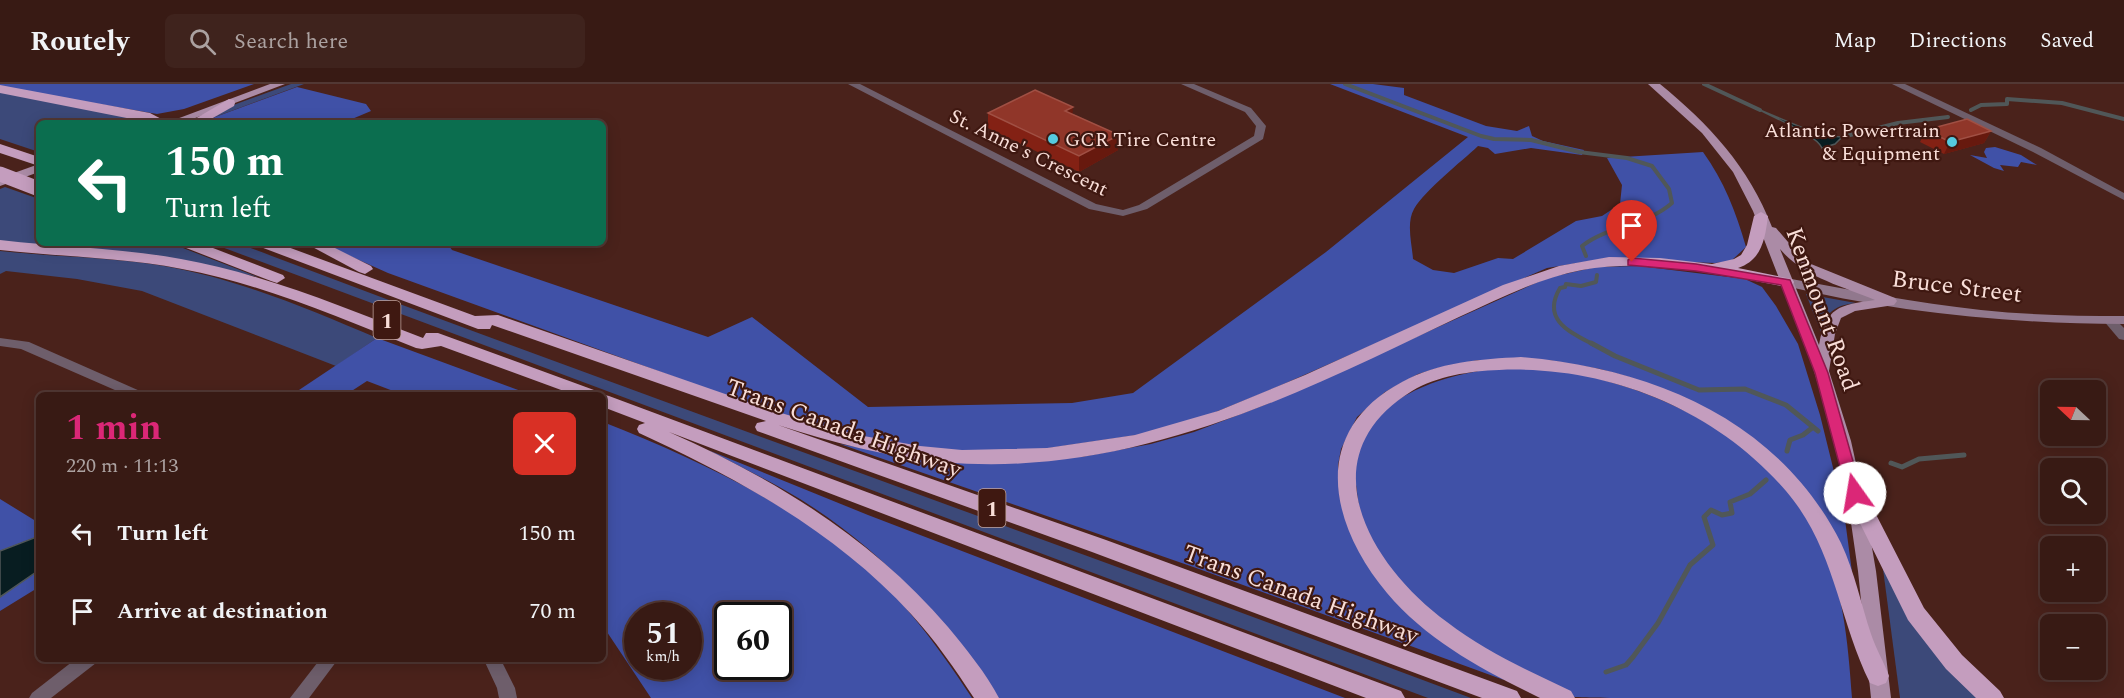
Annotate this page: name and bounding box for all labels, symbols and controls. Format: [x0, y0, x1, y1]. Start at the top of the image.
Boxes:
search box [165, 14, 585, 68]
text: Routely [30, 20, 129, 63]
icon: search [186, 25, 219, 58]
text: Search here [234, 25, 348, 58]
text: Map [1834, 25, 1876, 57]
text: Directions [1909, 25, 2007, 57]
text: Saved [2040, 25, 2094, 57]
street label: St. Anne's Crescent [944, 101, 1113, 204]
place label: Atlantic Powertrain & Equipment [1764, 116, 1940, 169]
place label: GCR Tire Centre [1065, 125, 1216, 155]
text: 150 m [165, 131, 284, 194]
marker: GCR Tire Centre [1046, 132, 1060, 146]
marker: Atlantic Powertrain & Equipment [1945, 135, 1959, 149]
icon: left [66, 144, 144, 222]
text: Turn left [165, 188, 271, 230]
pin [1606, 200, 1657, 262]
icon: arrive [1615, 209, 1648, 242]
street label: Kenmount Road [1776, 222, 1868, 396]
street label: Bruce Street [1890, 261, 2024, 313]
road number: 1 [374, 301, 400, 339]
street label: Trans Canada Highway [721, 370, 968, 489]
north arrow [2040, 380, 2106, 446]
map controls [2040, 380, 2106, 680]
text: 1 min [66, 401, 162, 456]
button: close [513, 412, 576, 475]
text: 220 m · 11:13 [66, 451, 178, 481]
button: search [2040, 458, 2106, 524]
position arrow [1823, 461, 1887, 525]
road number: 1 [978, 489, 1006, 527]
icon: left [66, 517, 99, 550]
text: Turn left [117, 517, 209, 550]
text: 150 m [519, 517, 576, 550]
street label: Trans Canada Highway [1178, 536, 1425, 655]
button: + [2040, 536, 2106, 602]
icon: arrive [66, 595, 99, 628]
text: Arrive at destination [117, 595, 328, 628]
text: 70 m [530, 595, 576, 628]
speed limit sign: 60 [714, 602, 792, 680]
text: 51 [646, 611, 680, 657]
button: − [2040, 614, 2106, 680]
text: km/h [646, 645, 680, 668]

